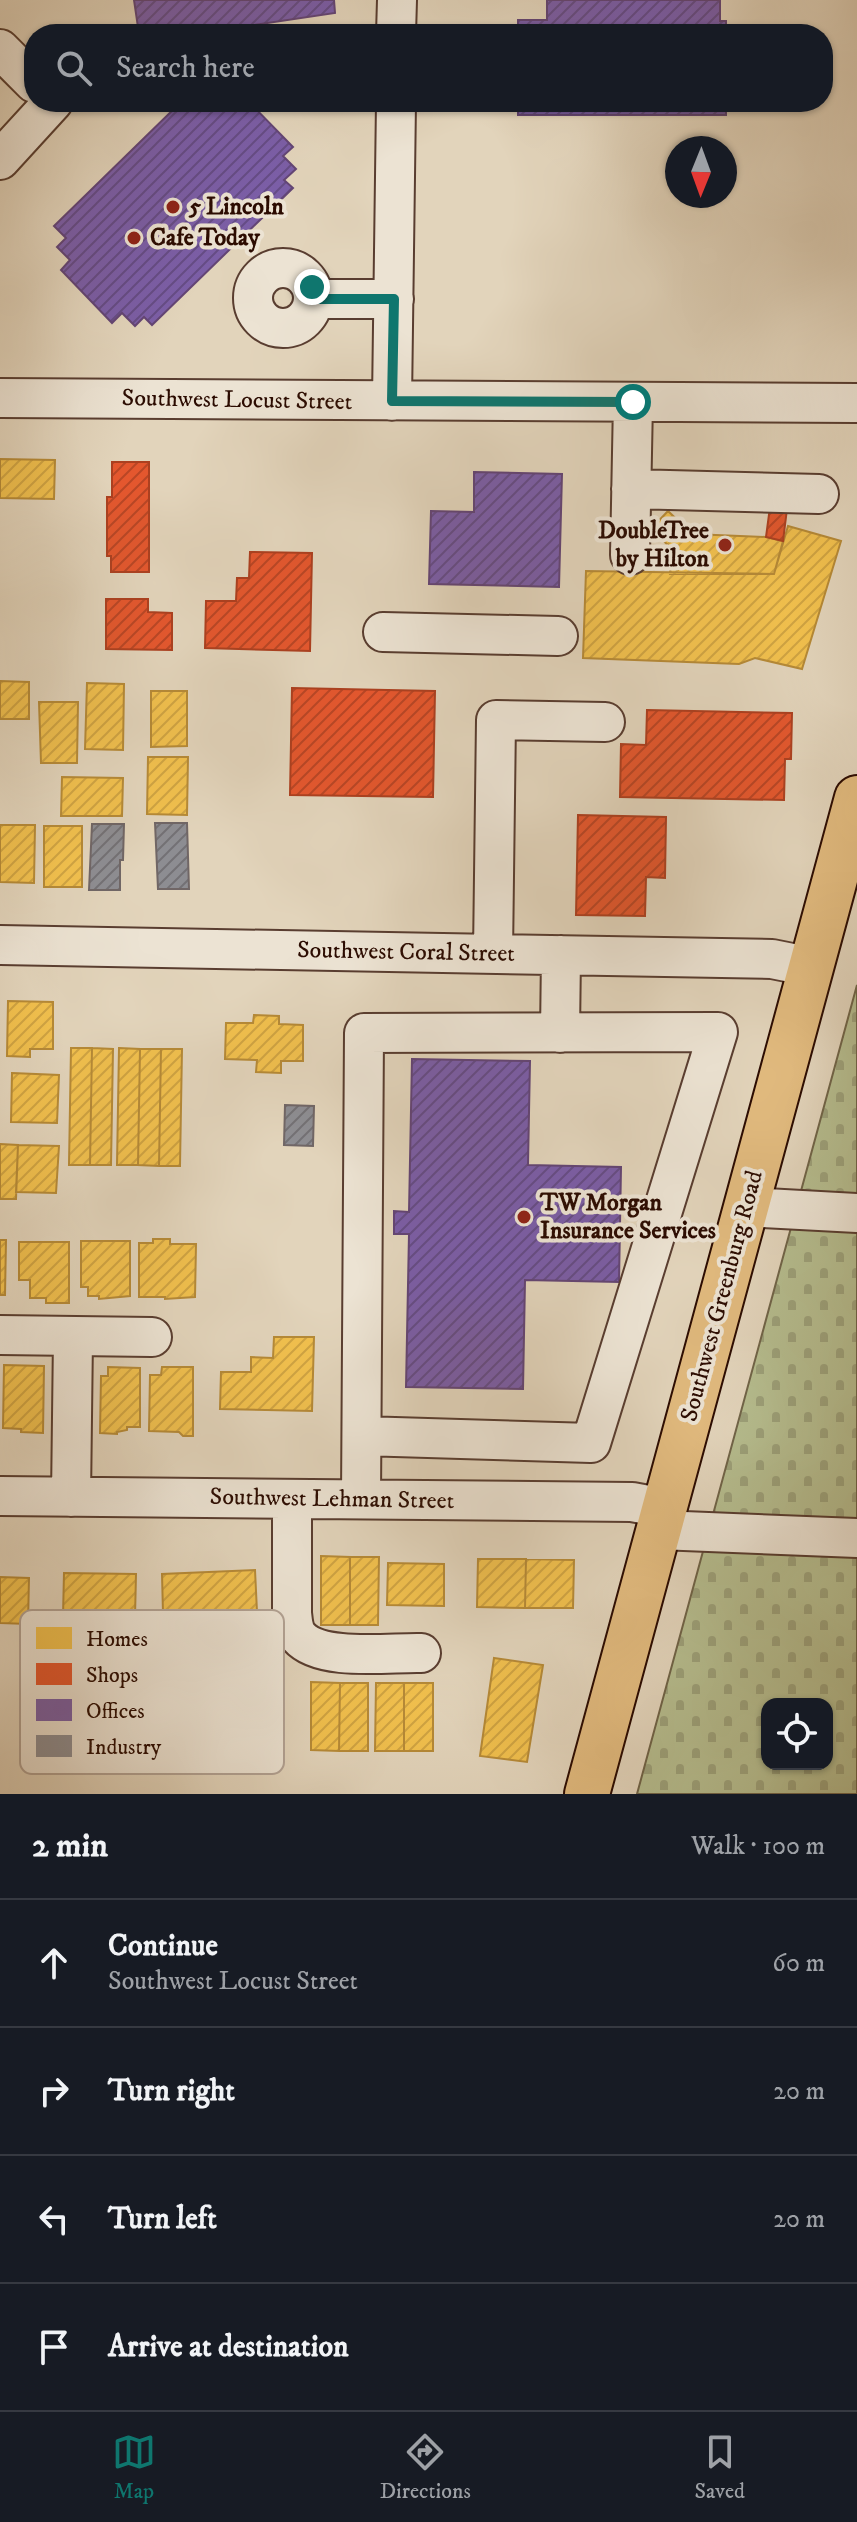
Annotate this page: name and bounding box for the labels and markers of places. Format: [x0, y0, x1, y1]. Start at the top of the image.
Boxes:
place label: 5 Lincoln [188, 192, 284, 222]
marker: 5 Lincoln [164, 198, 182, 216]
place label: Cafe Today [150, 223, 260, 253]
marker: Cafe Today [125, 229, 143, 247]
place label: DoubleTree by Hilton [598, 516, 709, 574]
marker: DoubleTree by Hilton [716, 536, 734, 554]
place label: TW Morgan Insurance Services [539, 1188, 716, 1246]
marker: TW Morgan Insurance Services [515, 1208, 533, 1226]

